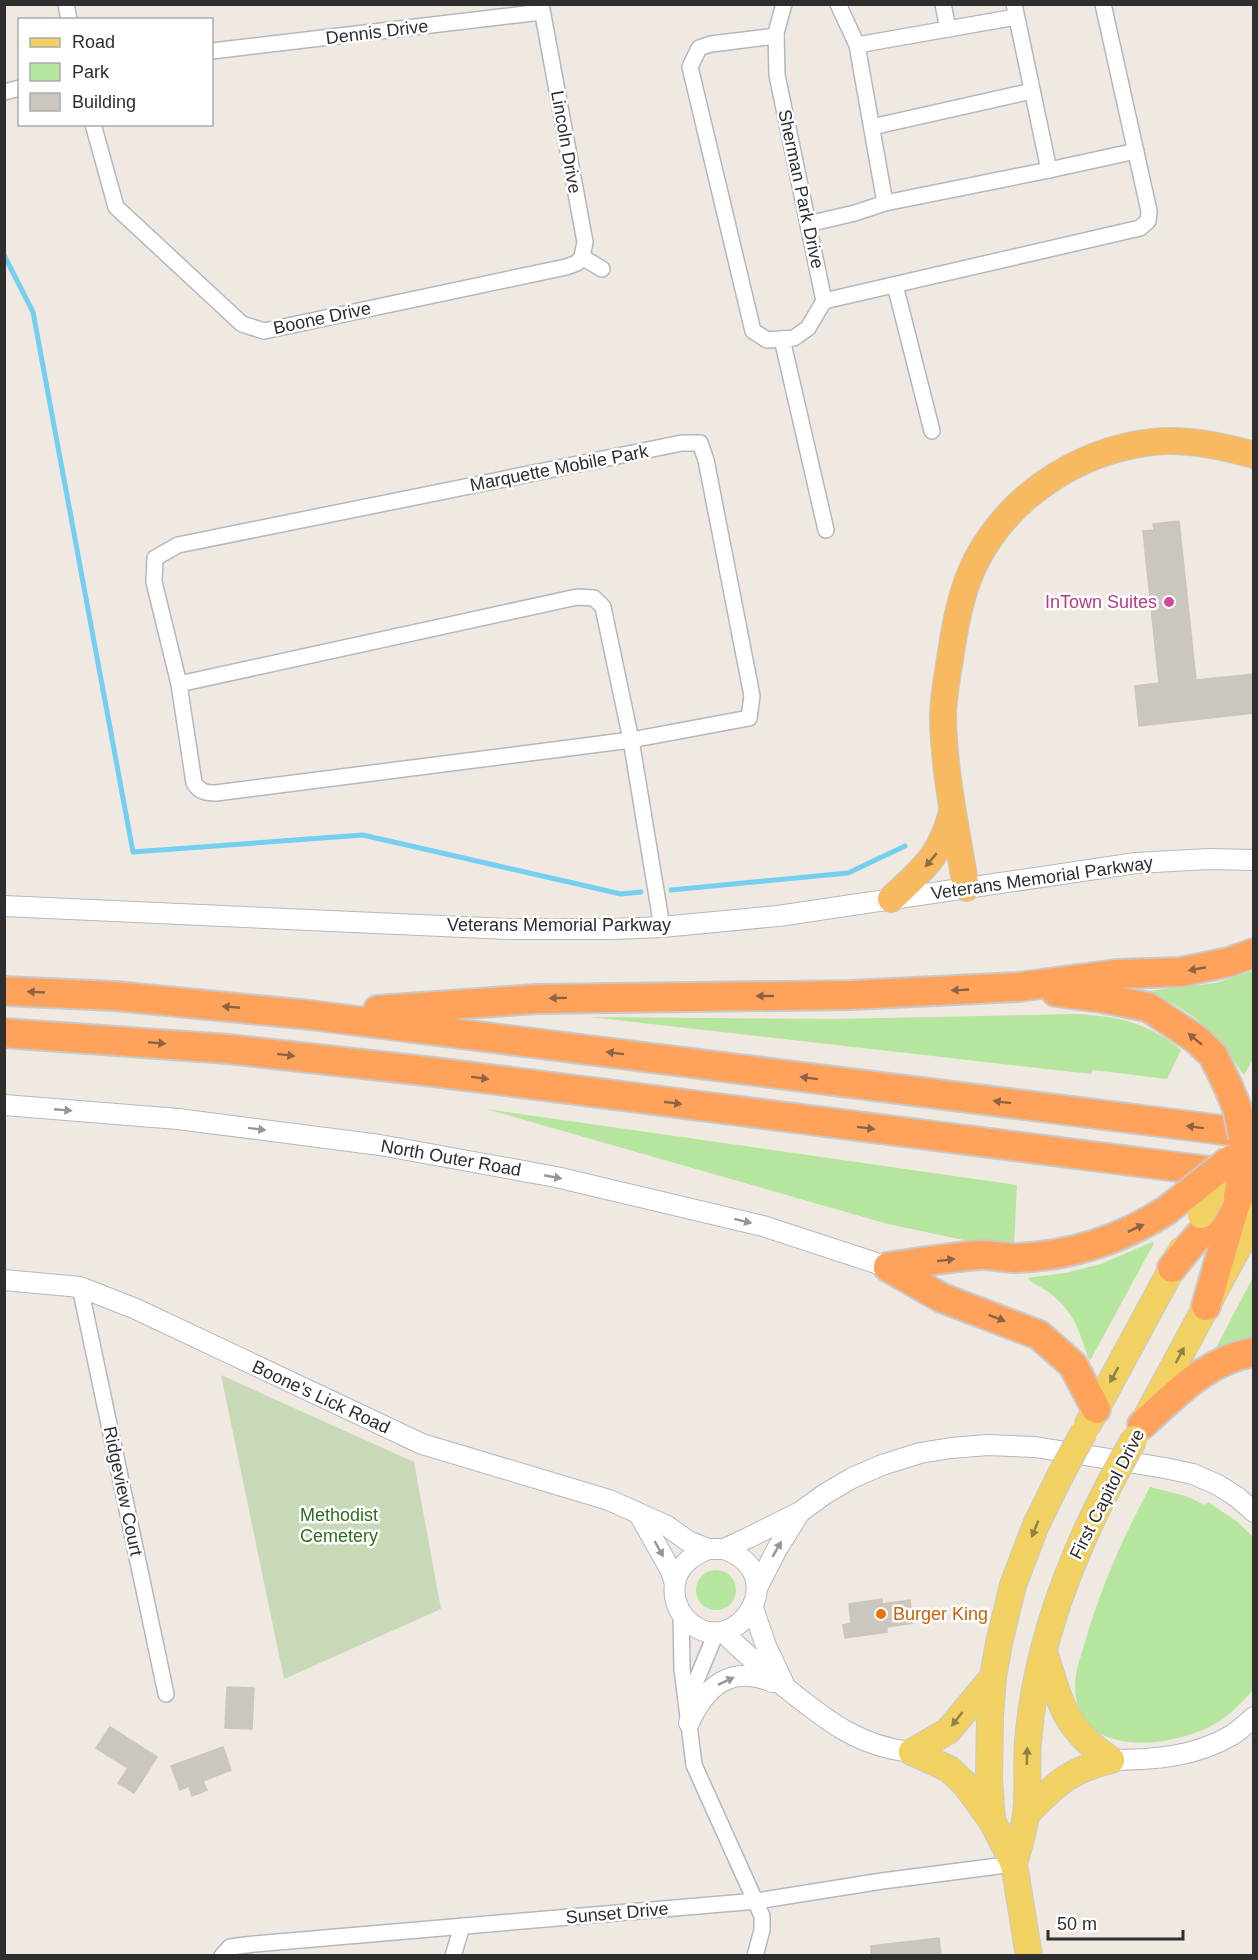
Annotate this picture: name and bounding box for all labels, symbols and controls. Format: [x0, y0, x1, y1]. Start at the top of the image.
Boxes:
street label: Dennis Drive [325, 16, 429, 48]
legend [18, 18, 213, 126]
text: Road [72, 32, 115, 52]
text: Park [72, 62, 110, 82]
street label: Lincoln Drive [547, 89, 585, 195]
text: Building [72, 92, 136, 112]
street label: Sherman Park Drive [774, 108, 828, 270]
street label: Boone Drive [271, 298, 373, 338]
street label: Marquette Mobile Park [468, 441, 651, 495]
place label: InTown Suites [1045, 592, 1157, 612]
marker: InTown Suites [1162, 595, 1176, 609]
one-way arrow [925, 852, 937, 867]
street label: Veterans Memorial Parkway [930, 853, 1154, 903]
street label: Veterans Memorial Parkway [447, 915, 671, 935]
one-way arrow [1188, 965, 1207, 974]
one-way arrow [950, 985, 969, 994]
one-way arrow [27, 988, 46, 997]
one-way arrow [756, 991, 775, 1001]
one-way arrow [548, 993, 567, 1003]
one-way arrow [221, 1002, 240, 1012]
one-way arrow [1187, 1032, 1203, 1045]
one-way arrow [147, 1038, 166, 1048]
one-way arrow [606, 1048, 625, 1058]
one-way arrow [276, 1050, 295, 1060]
one-way arrow [470, 1073, 489, 1083]
one-way arrow [799, 1073, 818, 1082]
one-way arrow [664, 1098, 683, 1107]
one-way arrow [992, 1098, 1011, 1107]
one-way arrow [53, 1105, 72, 1114]
one-way arrow [1186, 1122, 1205, 1132]
one-way arrow [857, 1123, 876, 1132]
one-way arrow [247, 1124, 266, 1134]
street label: North Outer Road [379, 1136, 523, 1180]
one-way arrow [544, 1173, 563, 1182]
one-way arrow [734, 1216, 752, 1226]
one-way arrow [1127, 1224, 1144, 1233]
one-way arrow [936, 1255, 955, 1264]
one-way arrow [988, 1314, 1006, 1323]
one-way arrow [1175, 1346, 1185, 1363]
street label: Boone's Lick Road [249, 1356, 393, 1438]
one-way arrow [1109, 1367, 1120, 1383]
street label: Ridgeview Court [99, 1424, 147, 1558]
street label: First Capitol Drive [1066, 1426, 1148, 1562]
park label: Methodist Cemetery [300, 1505, 378, 1546]
one-way arrow [1030, 1520, 1039, 1538]
one-way arrow [654, 1540, 664, 1557]
one-way arrow [772, 1540, 782, 1557]
place label: Burger King [893, 1604, 988, 1624]
marker: Burger King [874, 1607, 888, 1621]
one-way arrow [717, 1676, 734, 1685]
one-way arrow [951, 1712, 963, 1727]
one-way arrow [1022, 1746, 1032, 1765]
street label: Sunset Drive [565, 1899, 669, 1927]
scale bar [1048, 1903, 1183, 1941]
text: 50 m [1057, 1914, 1097, 1934]

